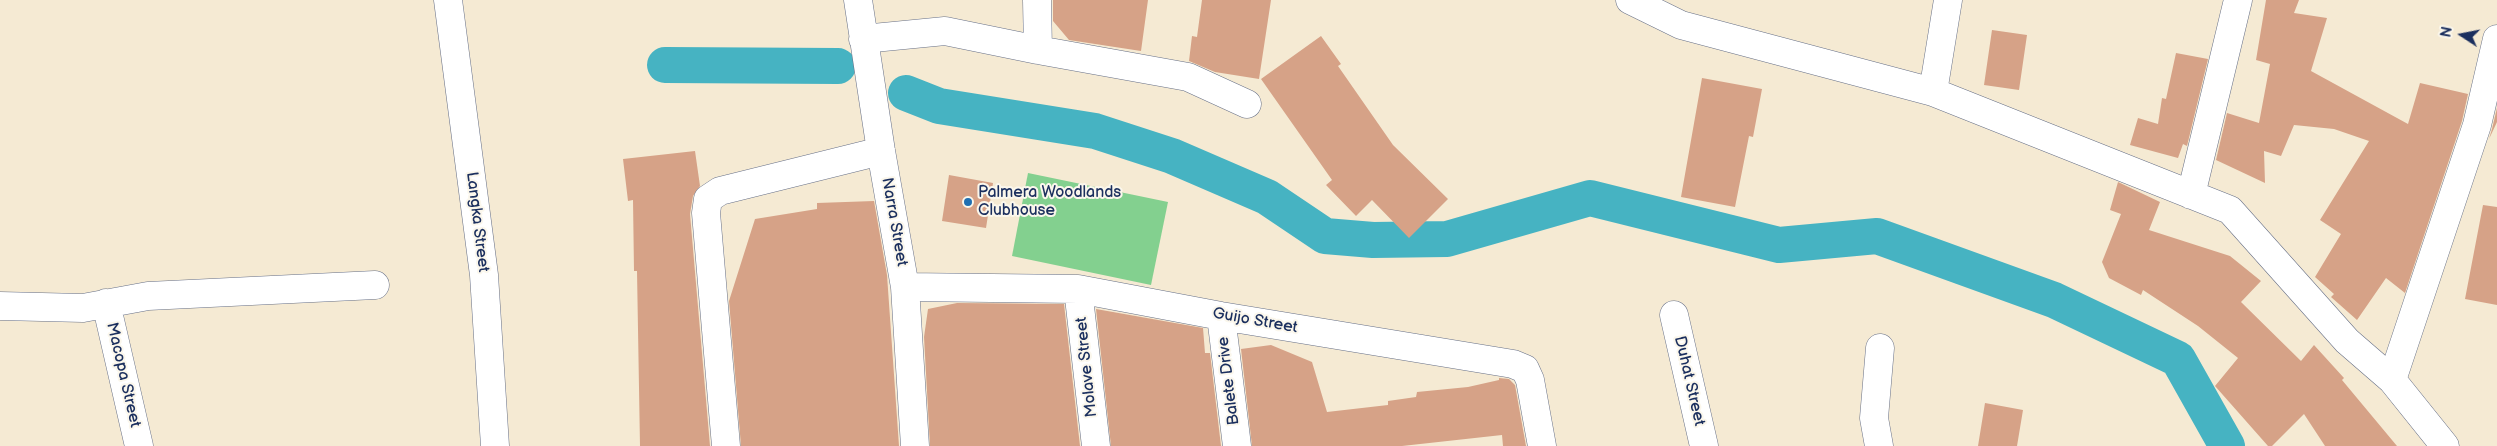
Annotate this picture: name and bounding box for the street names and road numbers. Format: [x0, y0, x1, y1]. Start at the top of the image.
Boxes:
street label: Langka Street [461, 171, 493, 273]
street label: Narra Street [877, 176, 911, 268]
street label: Guijo Street [1211, 304, 1299, 338]
street label: Molave Street [1072, 316, 1102, 418]
street label: Macopa Street [102, 321, 144, 429]
street label: Duhat Street [1669, 334, 1709, 428]
street label: Balete Drive [1214, 336, 1244, 426]

